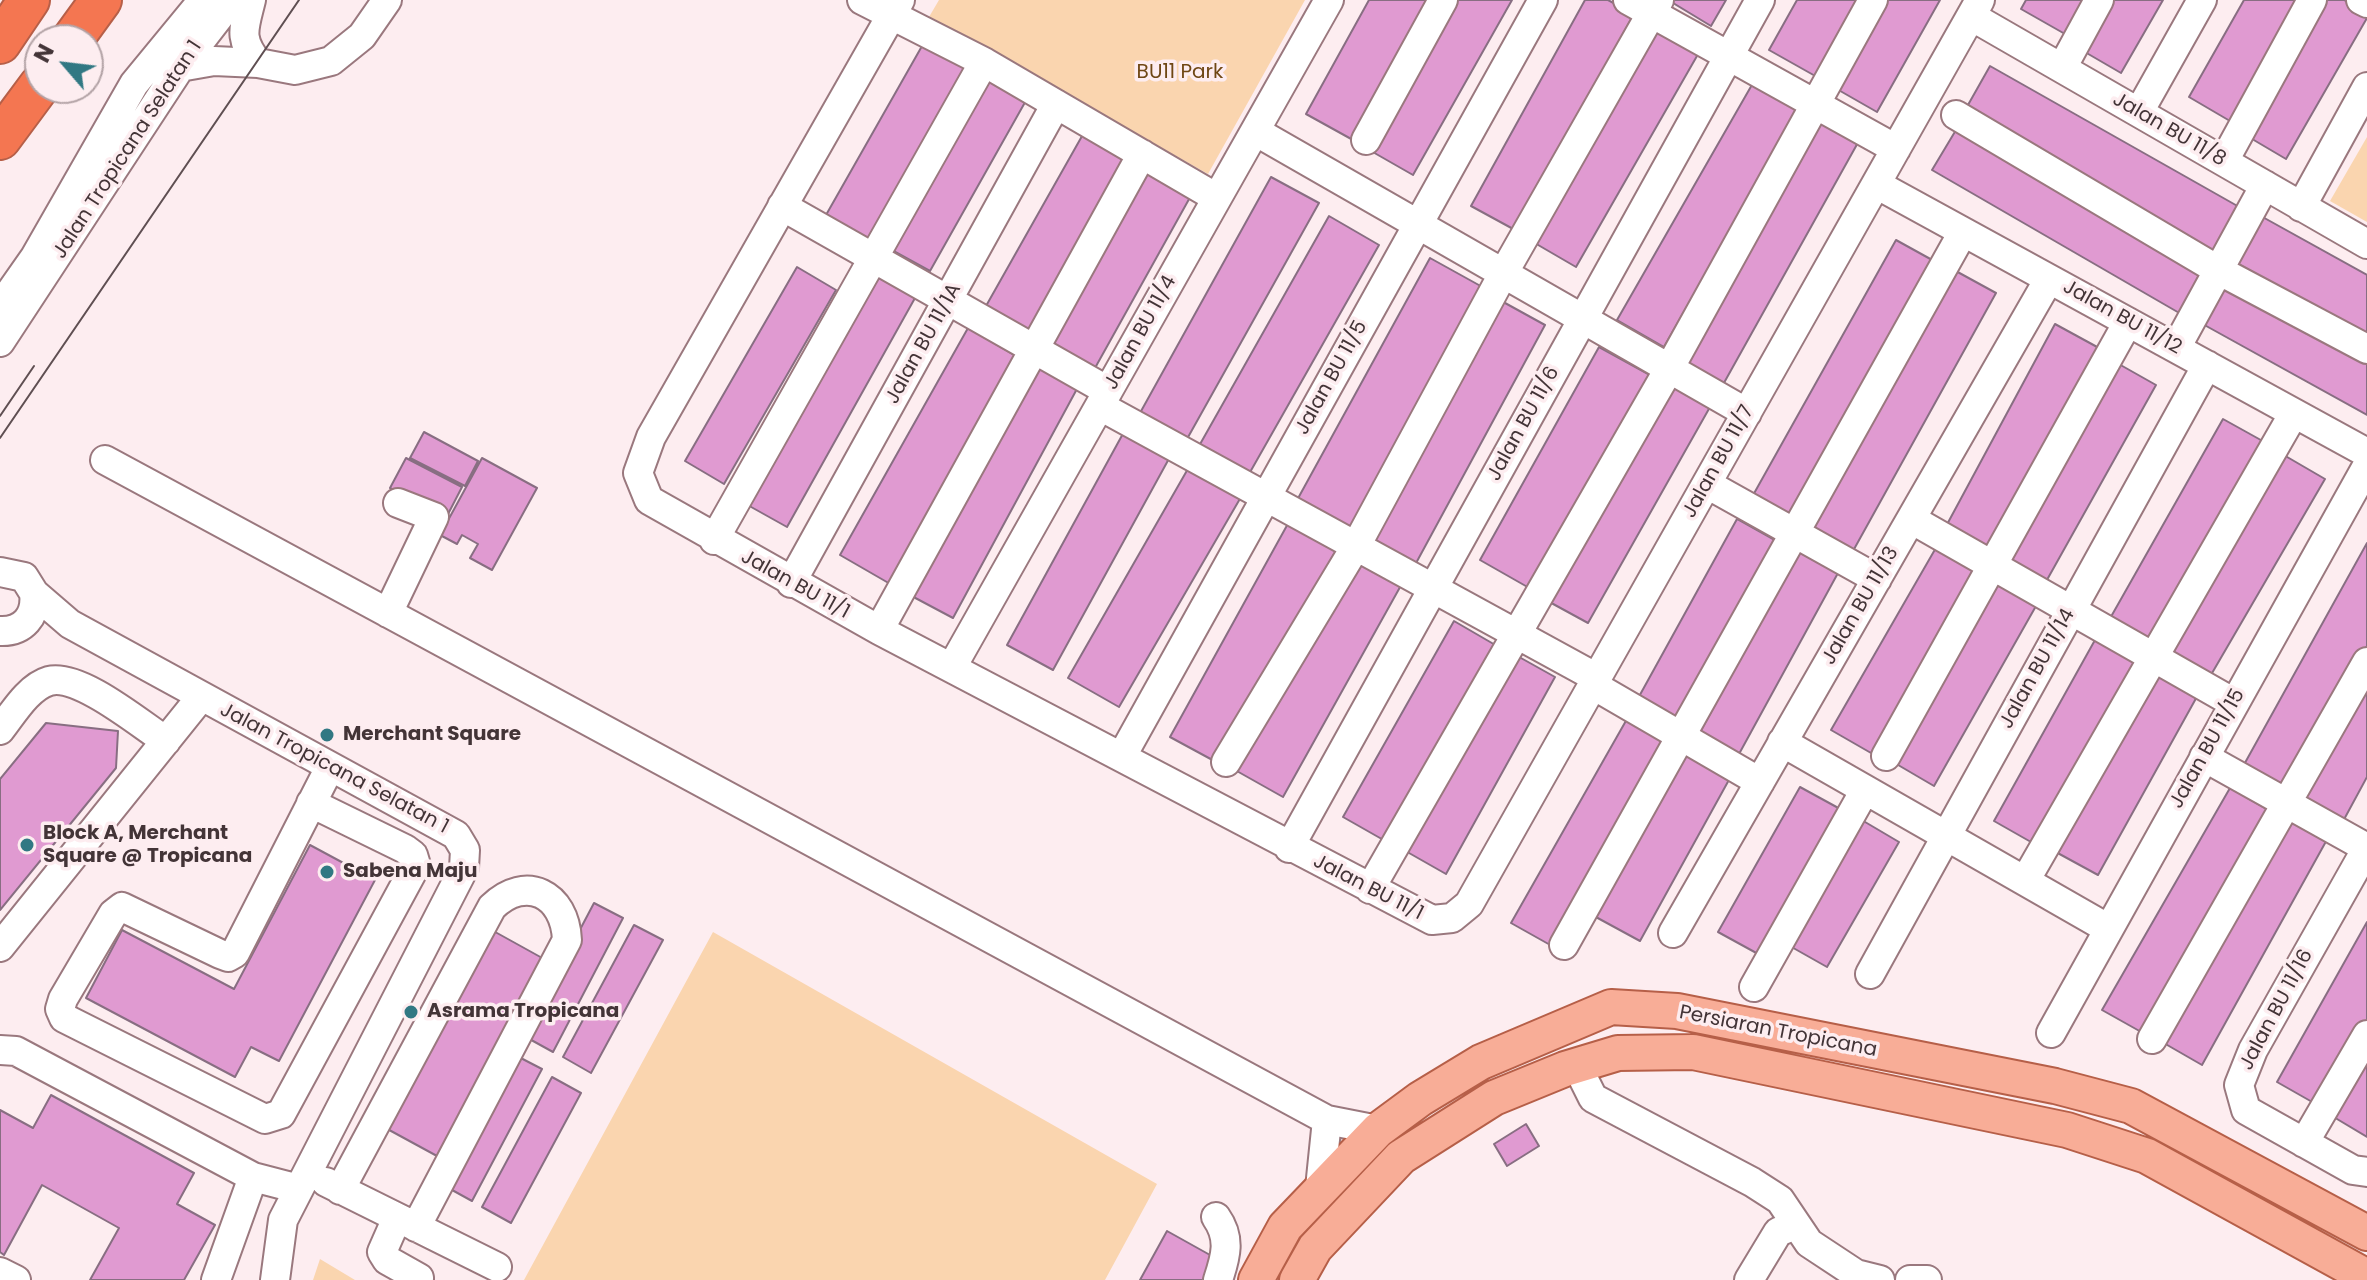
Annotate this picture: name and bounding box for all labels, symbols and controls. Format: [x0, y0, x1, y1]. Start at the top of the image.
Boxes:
north arrow [24, 24, 104, 104]
street label: Jalan Tropicana Selatan 1 [48, 36, 208, 264]
text: N [27, 39, 62, 68]
park label: BU11 Park [1137, 61, 1223, 85]
street label: Jalan BU 11/8 [2108, 88, 2230, 172]
street label: Jalan BU 11/4 [1100, 272, 1182, 394]
street label: Jalan BU 11/12 [2058, 276, 2186, 360]
street label: Jalan BU 11/1A [881, 280, 967, 408]
street label: Jalan BU 11/5 [1291, 317, 1373, 439]
street label: Jalan BU 11/6 [1483, 363, 1565, 485]
street label: Jalan BU 11/7 [1678, 402, 1760, 522]
street label: Jalan BU 11/13 [1818, 543, 1904, 669]
street label: Jalan BU 11/1 [736, 545, 854, 625]
street label: Jalan BU 11/14 [1995, 605, 2081, 733]
street label: Jalan BU 11/15 [2165, 685, 2251, 813]
street label: Jalan Tropicana Selatan 1 [216, 698, 452, 840]
place label: Merchant Square [343, 723, 521, 747]
marker: Merchant Square [318, 726, 336, 744]
place label: Block A, Merchant Square @ Tropicana [43, 822, 252, 869]
marker: Block A, Merchant Square @ Tropicana [18, 836, 36, 854]
street label: Jalan BU 11/1 [1309, 850, 1427, 926]
place label: Sabena Maju [343, 860, 477, 884]
marker: Sabena Maju [318, 863, 336, 881]
street label: Jalan BU 11/16 [2235, 946, 2319, 1074]
place label: Asrama Tropicana [427, 1000, 619, 1024]
street label: Persiaran Tropicana [1677, 1001, 1879, 1063]
marker: Asrama Tropicana [402, 1003, 420, 1021]

